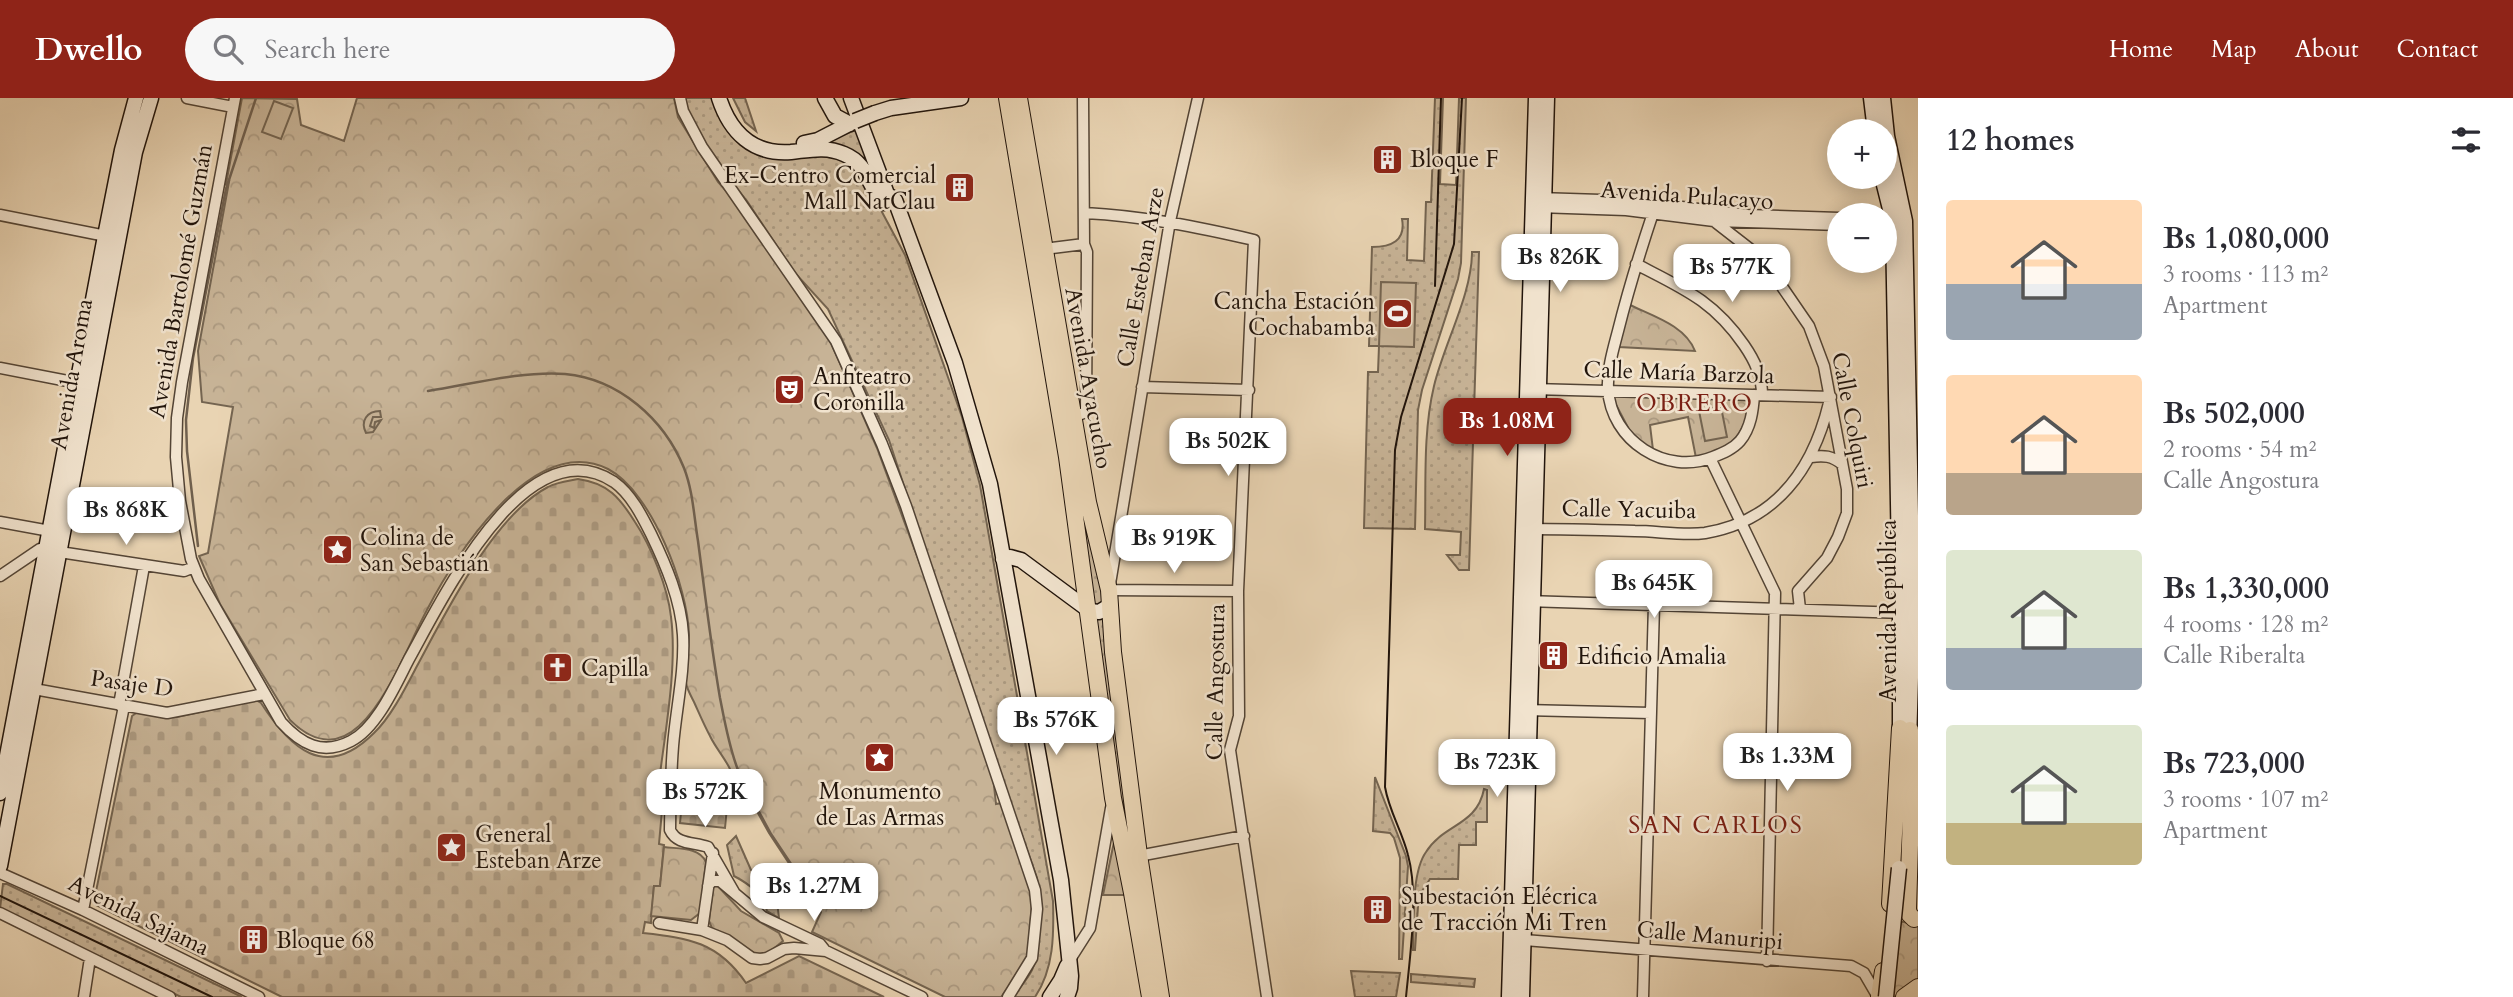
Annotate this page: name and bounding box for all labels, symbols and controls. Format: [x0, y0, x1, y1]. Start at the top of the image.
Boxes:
search box [185, 18, 675, 81]
text: Dwello [35, 27, 143, 72]
icon: search [209, 30, 247, 68]
text: Search here [265, 32, 391, 67]
text: Home [2109, 33, 2173, 66]
text: Map [2211, 33, 2257, 66]
text: About [2295, 33, 2359, 66]
text: Contact [2397, 33, 2478, 66]
map controls [1827, 119, 1897, 273]
button: + [1827, 119, 1897, 189]
text: 12 homes [1946, 120, 2075, 161]
icon: filters [2447, 121, 2485, 159]
street label: Avenida Bartolomé Guzmán [141, 142, 220, 421]
building icon: Bloque F [1370, 142, 1404, 176]
place label: Bloque F [1410, 144, 1499, 175]
place label: Ex-Centro Comercial Mall NatClau [724, 160, 936, 217]
building icon: Ex-Centro Comercial Mall NatClau [942, 171, 976, 205]
street label: Avenida Pulacayo [1599, 174, 1775, 217]
street label: Calle Esteban Arze [1109, 185, 1172, 370]
button: − [1827, 203, 1897, 273]
text: Bs 1,080,000 [2163, 218, 2329, 259]
icon: home [2002, 228, 2086, 312]
pin: Bs 826K [1495, 234, 1625, 294]
text: Bs 826K [1517, 241, 1603, 272]
pin: Bs 577K [1667, 244, 1797, 304]
text: Bs 577K [1689, 251, 1775, 282]
text: 3 rooms · 113 m² [2163, 259, 2328, 290]
street label: Avenida Ayacucho [1057, 285, 1120, 471]
place label: Cancha Estación Cochabamba [1214, 286, 1375, 343]
text: Apartment [2163, 290, 2267, 321]
street label: Avenida Aroma [43, 296, 100, 452]
sports icon: Cancha Estación Cochabamba [1381, 297, 1415, 331]
street label: Calle Colquiri [1824, 349, 1881, 491]
street label: Calle María Barzola [1583, 354, 1775, 391]
place label: Anfiteatro Coronilla [813, 361, 911, 418]
theatre icon: Anfiteatro Coronilla [773, 372, 807, 406]
district label: OBRERO [1636, 387, 1754, 420]
text: Bs 502,000 [2163, 393, 2305, 434]
pin: Bs 1.08M [1435, 398, 1579, 458]
icon: home [2002, 403, 2086, 487]
text: Bs 1.08M [1459, 405, 1555, 436]
pin: Bs 502K [1163, 418, 1293, 478]
text: Bs 502K [1185, 425, 1271, 456]
text: 2 rooms · 54 m² [2163, 434, 2316, 465]
text: Calle Angostura [2163, 465, 2320, 496]
pin: Bs 868K [61, 488, 191, 547]
street label: Calle Yacuiba [1561, 493, 1697, 526]
text: Bs 868K [83, 494, 169, 525]
pin: Bs 919K [1109, 516, 1239, 575]
street label: Avenida República [1873, 520, 1904, 702]
place label: Colina de San Sebastián [360, 522, 489, 579]
text: Bs 919K [1131, 522, 1217, 553]
place icon: Colina de San Sebastián [320, 533, 354, 567]
pin: Bs 645K [1589, 560, 1719, 620]
text: Bs 645K [1611, 567, 1697, 598]
text: Bs 1,330,000 [2163, 568, 2329, 609]
icon: home [2002, 578, 2086, 662]
street label: Calle Angostura [1199, 603, 1232, 761]
text: 4 rooms · 128 m² [2163, 609, 2328, 640]
building icon: Edificio Amalia [1537, 639, 1571, 673]
text: Calle Riberalta [2163, 640, 2305, 671]
place label: Edificio Amalia [1577, 641, 1726, 672]
church icon: Capilla [541, 651, 575, 685]
place label: Capilla [581, 653, 649, 684]
street label: Pasaje D [89, 662, 175, 705]
pin: Bs 576K [991, 698, 1121, 757]
text: Bs 576K [1013, 704, 1099, 735]
pin: Bs 1.33M [1715, 734, 1859, 793]
place icon: Monumento de Las Armas [863, 740, 897, 774]
pin: Bs 723K [1432, 740, 1562, 799]
text: Bs 1.33M [1739, 740, 1835, 771]
text: Bs 723,000 [2163, 743, 2305, 784]
text: Bs 723K [1454, 746, 1540, 777]
icon: home [2002, 753, 2086, 837]
pin: Bs 572K [640, 770, 770, 829]
text: Bs 572K [662, 776, 748, 807]
place label: Monumento de Las Armas [816, 776, 944, 833]
text: 3 rooms · 107 m² [2163, 784, 2328, 815]
district label: SAN CARLOS [1628, 809, 1804, 842]
text: Apartment [2163, 815, 2267, 846]
place label: General Esteban Arze [475, 819, 602, 876]
place icon: General Esteban Arze [435, 830, 469, 864]
pin: Bs 1.27M [742, 864, 886, 923]
street label: Avenida Sajama [63, 868, 215, 963]
text: Bs 1.27M [766, 870, 862, 901]
place label: Subestación Elécrica de Tracción Mi Tren [1401, 881, 1607, 938]
building icon: Subestación Elécrica de Tracción Mi Tren [1361, 892, 1395, 926]
street label: Calle Manuripi [1636, 914, 1784, 957]
building icon: Bloque 68 [236, 923, 270, 957]
place label: Bloque 68 [276, 925, 375, 956]

